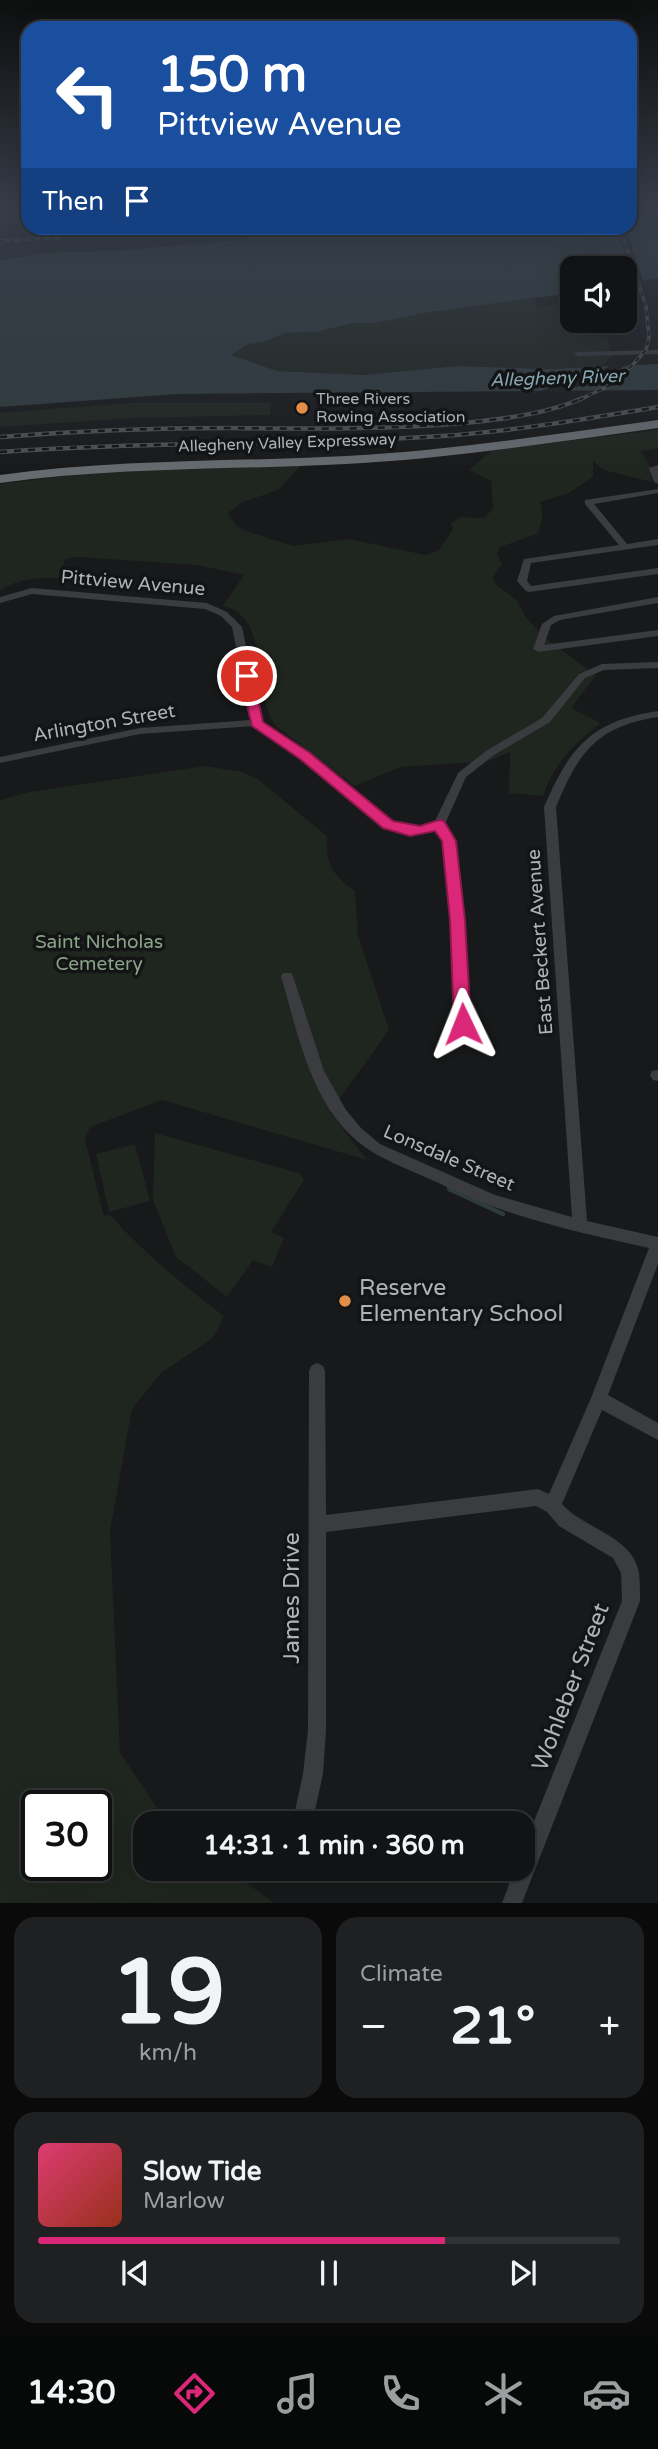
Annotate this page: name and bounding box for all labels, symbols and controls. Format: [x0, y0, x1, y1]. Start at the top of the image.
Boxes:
text: 150 m [157, 46, 307, 105]
icon: left [42, 49, 133, 140]
text: Pittview Avenue [157, 106, 402, 144]
icon: arrive [118, 182, 156, 220]
text: Then [42, 186, 104, 217]
map controls [560, 256, 637, 333]
button: sound [560, 256, 637, 333]
water label: Allegheny River [490, 365, 626, 391]
place label: Three Rivers Rowing Association [316, 389, 466, 427]
marker: Three Rivers Rowing Association [294, 400, 310, 416]
street label: Allegheny Valley Expressway [178, 429, 397, 457]
street label: Pittview Avenue [60, 566, 206, 600]
pin [217, 646, 277, 706]
icon: arrive [228, 657, 266, 695]
street label: Arlington Street [31, 700, 177, 746]
street label: East Beckert Avenue [523, 848, 557, 1036]
park label: Saint Nicholas Cemetery [35, 931, 163, 975]
position arrow [426, 987, 500, 1061]
street label: Lonsdale Street [380, 1120, 518, 1196]
place label: Reserve Elementary School [359, 1274, 563, 1328]
marker: Reserve Elementary School [337, 1293, 353, 1309]
street label: James Drive [278, 1532, 306, 1664]
street label: Wohleber Street [526, 1599, 616, 1775]
speed limit sign: 30 [21, 1790, 112, 1881]
text: 14:31 · 1 min · 360 m [203, 1830, 465, 1861]
text: 19 [111, 1938, 225, 2048]
text: Climate [360, 1960, 443, 1988]
text: 21° [450, 1995, 535, 2058]
text: − [360, 2004, 387, 2050]
text: + [599, 2004, 620, 2050]
text: km/h [139, 2039, 197, 2067]
text: Slow Tide [143, 2156, 261, 2187]
text: Marlow [143, 2187, 225, 2215]
icon: previous [116, 2254, 154, 2292]
icon: pause [310, 2254, 348, 2292]
icon: next [504, 2254, 542, 2292]
icon: directions [170, 2369, 219, 2418]
icon: music [273, 2369, 322, 2418]
icon: phone [376, 2369, 425, 2418]
icon: climate [479, 2369, 528, 2418]
icon: car [582, 2369, 631, 2418]
text: 14:30 [27, 2374, 116, 2412]

